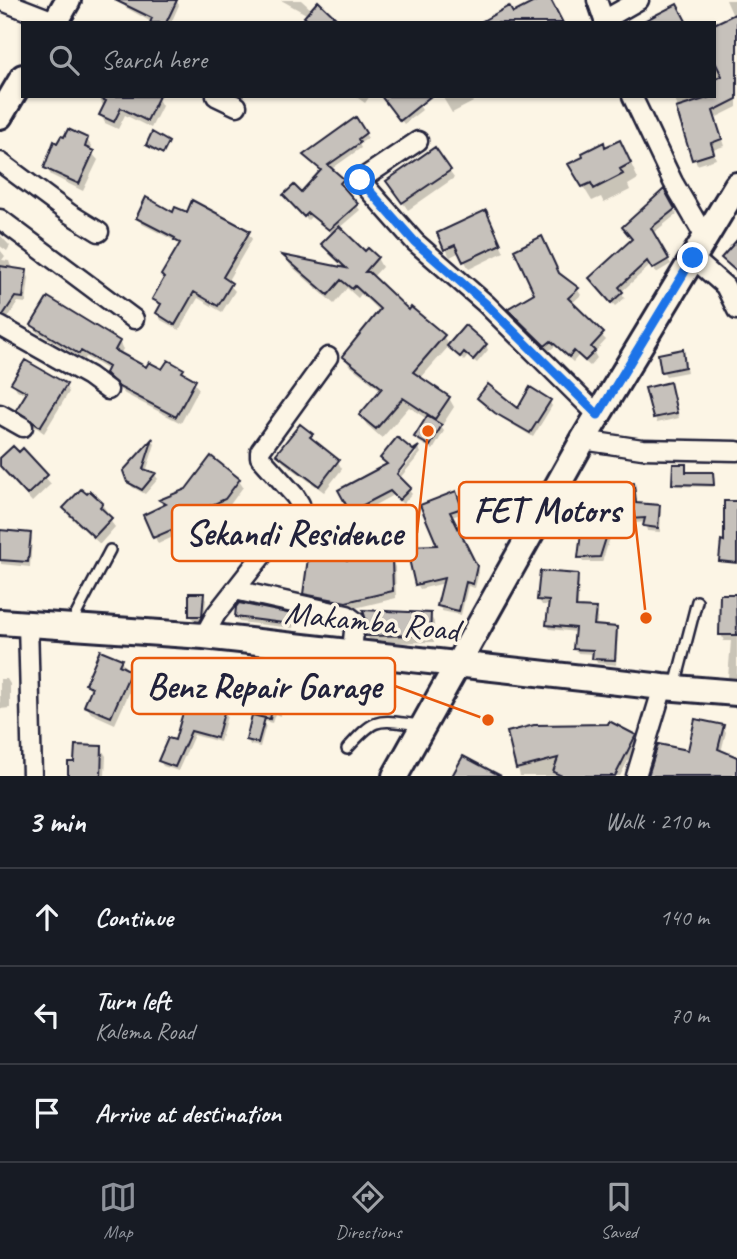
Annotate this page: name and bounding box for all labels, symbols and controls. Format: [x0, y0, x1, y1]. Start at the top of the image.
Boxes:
search box [21, 21, 716, 98]
icon: search [45, 41, 83, 79]
text: Search here [101, 43, 207, 76]
route start [344, 164, 375, 195]
route end [677, 242, 708, 273]
callout: FET Motors [459, 482, 634, 538]
text: FET Motors [474, 488, 624, 533]
callout: Sekandi Residence [172, 505, 417, 561]
text: Sekandi Residence [186, 511, 406, 556]
street label: Makamba Road [283, 591, 466, 652]
callout: Benz Repair Garage [132, 658, 395, 714]
text: Benz Repair Garage [147, 664, 384, 709]
text: 3 min [28, 803, 85, 841]
text: Walk · 210 m [605, 807, 709, 836]
icon: ahead [28, 898, 66, 936]
text: Continue [95, 901, 173, 934]
text: 140 m [660, 903, 709, 932]
text: Turn left [95, 984, 170, 1017]
icon: left [28, 996, 66, 1034]
text: 70 m [670, 1001, 709, 1030]
text: Kalema Road [95, 1017, 195, 1046]
icon: arrive [28, 1094, 66, 1132]
text: Arrive at destination [95, 1097, 281, 1130]
tab: Map [99, 1178, 137, 1244]
tab: Directions [335, 1178, 402, 1244]
tab: Saved [600, 1178, 638, 1244]

